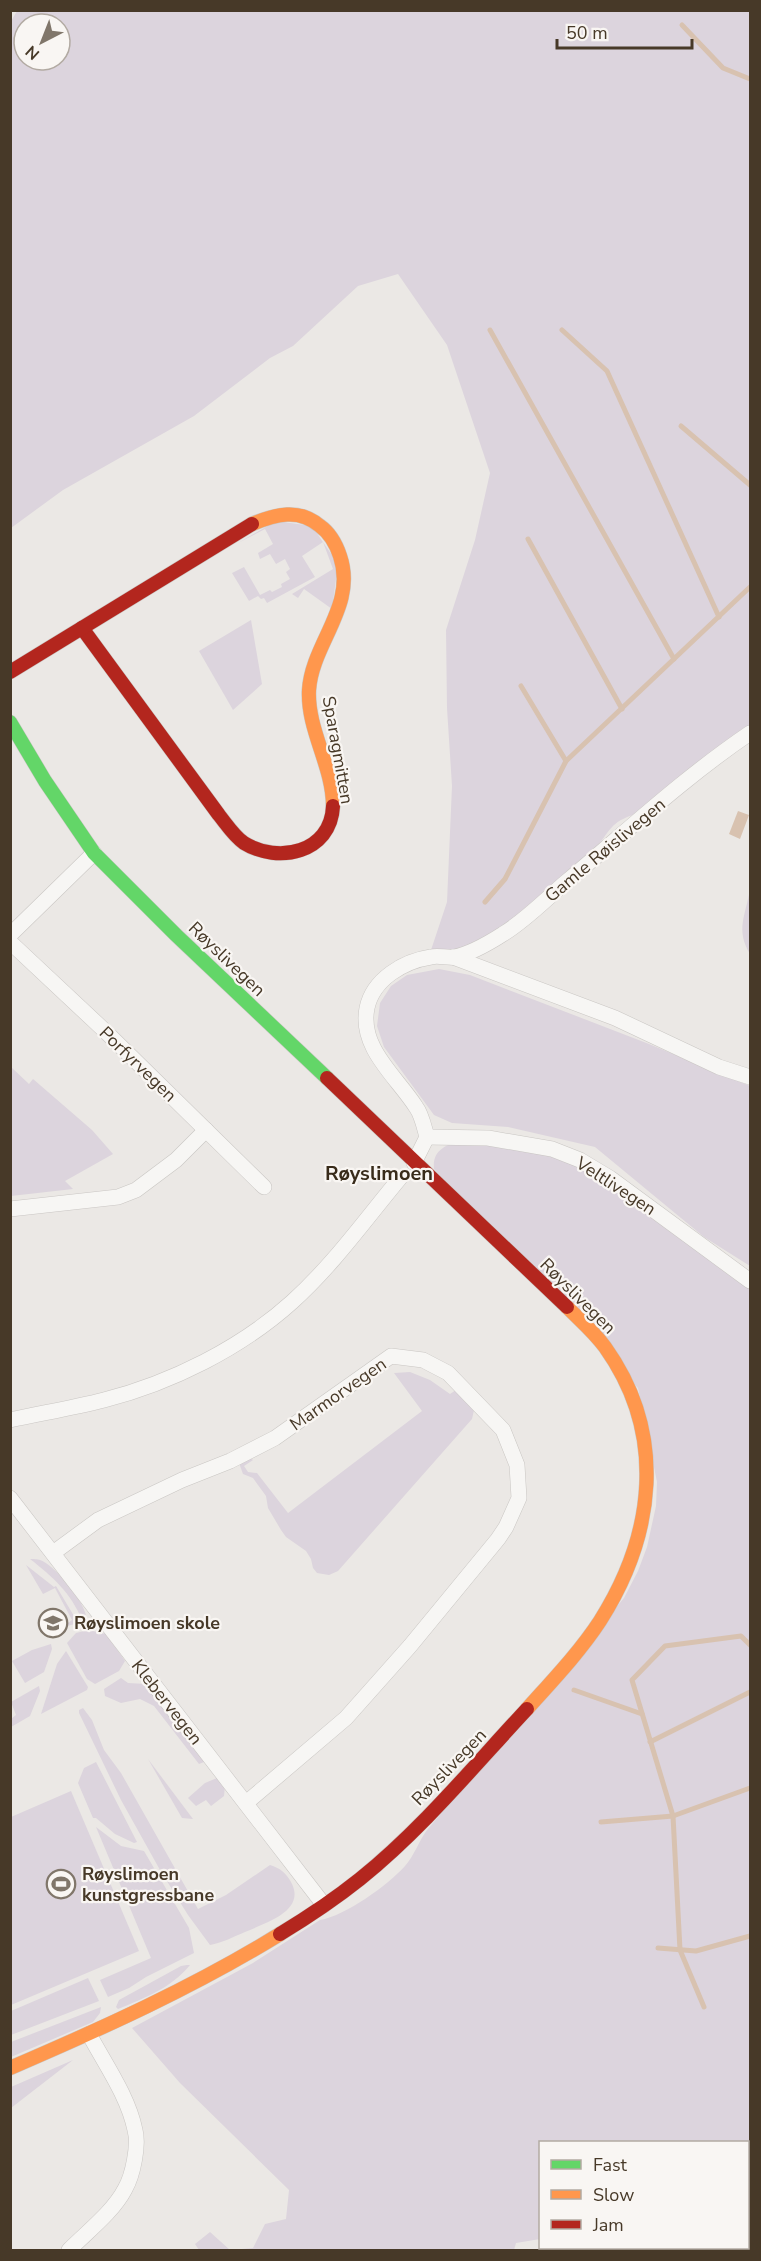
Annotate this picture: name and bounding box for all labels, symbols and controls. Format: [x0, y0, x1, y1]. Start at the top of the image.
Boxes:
north arrow [12, 12, 72, 72]
scale bar [557, 12, 692, 50]
text: 50 m [566, 21, 608, 45]
text: N [21, 40, 44, 65]
street label: Sparagmitten [317, 694, 359, 806]
street label: Gamle Røislivegen [540, 792, 670, 908]
street label: Røyslivegen [183, 916, 271, 1002]
street label: Porfyrvegen [94, 1021, 182, 1107]
street label: Veltlivegen [570, 1151, 661, 1221]
district label: Røyslimoen [325, 1160, 433, 1187]
street label: Røyslivegen [535, 1253, 621, 1339]
street label: Marmorvegen [285, 1352, 391, 1436]
school or university icon: Røyslimoen skole [37, 1607, 69, 1639]
place label: Røyslimoen skole [74, 1611, 220, 1635]
street label: Klebervegen [126, 1654, 208, 1750]
street label: Røyslivegen [406, 1723, 492, 1811]
place label: Røyslimoen kunstgressbane [82, 1862, 214, 1907]
sports icon: Røyslimoen kunstgressbane [45, 1868, 77, 1900]
legend [539, 2141, 749, 2249]
text: Fast [593, 2153, 628, 2177]
text: Slow [593, 2183, 634, 2207]
text: Jam [592, 2213, 624, 2237]

